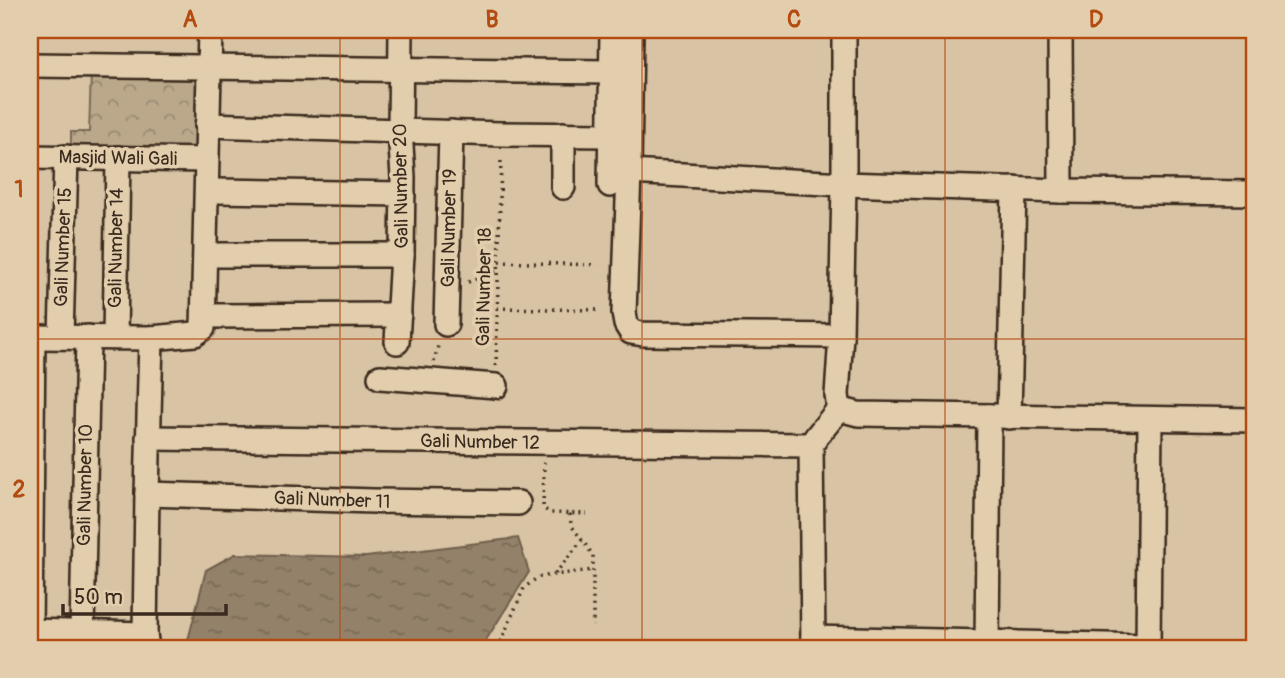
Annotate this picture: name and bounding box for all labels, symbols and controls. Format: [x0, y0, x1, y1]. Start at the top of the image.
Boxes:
text: A [183, 5, 198, 34]
text: B [485, 5, 499, 34]
text: C [787, 5, 801, 34]
text: D [1089, 5, 1103, 34]
street label: Gali Number 20 [388, 123, 414, 249]
street label: Masjid Wali Gali [58, 145, 178, 171]
street label: Gali Number 19 [436, 168, 462, 288]
text: 1 [15, 175, 24, 204]
street label: Gali Number 15 [49, 187, 77, 307]
street label: Gali Number 14 [103, 188, 129, 308]
street label: Gali Number 18 [471, 227, 497, 347]
street label: Gali Number 10 [72, 424, 98, 546]
street label: Gali Number 12 [420, 429, 540, 455]
text: 2 [13, 475, 26, 504]
street label: Gali Number 11 [273, 486, 391, 514]
scale bar [63, 573, 226, 617]
text: 50 m [74, 584, 123, 611]

